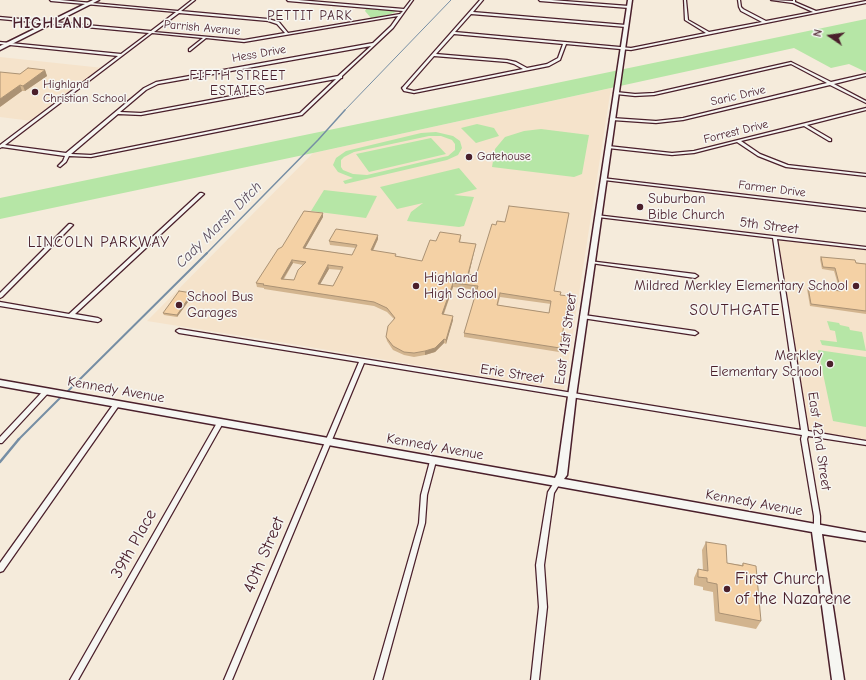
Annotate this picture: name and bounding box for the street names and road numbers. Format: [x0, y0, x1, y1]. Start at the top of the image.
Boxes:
street label: Parrish Avenue [163, 17, 241, 39]
street label: Hess Drive [231, 42, 287, 66]
street label: Saric Drive [709, 83, 767, 109]
street label: Forrest Drive [702, 117, 770, 147]
street label: Farmer Drive [738, 178, 806, 200]
street label: 5th Street [739, 214, 799, 238]
street label: East 41st Street [551, 292, 581, 386]
street label: Erie Street [479, 361, 545, 387]
street label: Kennedy Avenue [66, 373, 166, 407]
street label: East 42nd Street [804, 391, 834, 491]
street label: Kennedy Avenue [385, 430, 485, 464]
street label: Kennedy Avenue [704, 486, 804, 520]
street label: 39th Place [107, 506, 161, 582]
street label: 40th Street [239, 514, 289, 596]

